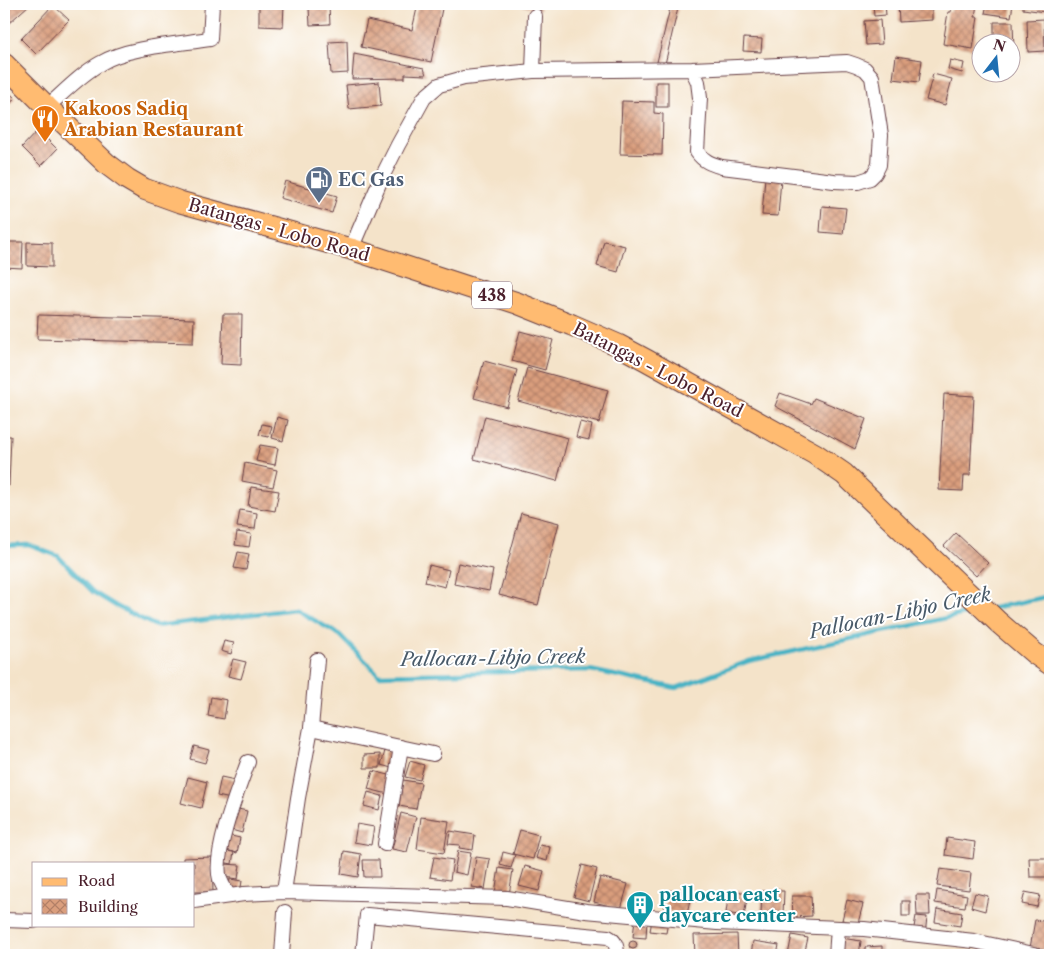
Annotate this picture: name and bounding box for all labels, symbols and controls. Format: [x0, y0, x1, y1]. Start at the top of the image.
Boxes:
north arrow [972, 32, 1022, 82]
text: N [991, 35, 1008, 56]
place label: Kakoos Sadiq Arabian Restaurant [63, 98, 244, 141]
restaurant icon: Kakoos Sadiq Arabian Restaurant [30, 104, 60, 143]
fuel station icon: EC Gas [304, 165, 334, 204]
place label: EC Gas [338, 169, 404, 191]
street label: Batangas - Lobo Road [186, 194, 372, 266]
road number: 438 [472, 282, 512, 308]
street label: Batangas - Lobo Road [569, 318, 747, 422]
water label: Pallocan-Libjo Creek [805, 583, 993, 644]
water label: Pallocan-Libjo Creek [398, 645, 586, 671]
legend [32, 862, 195, 926]
text: Road [78, 871, 115, 890]
place label: pallocan east daycare center [659, 884, 796, 927]
building icon: pallocan east daycare center [625, 890, 655, 929]
text: Building [78, 897, 138, 916]

